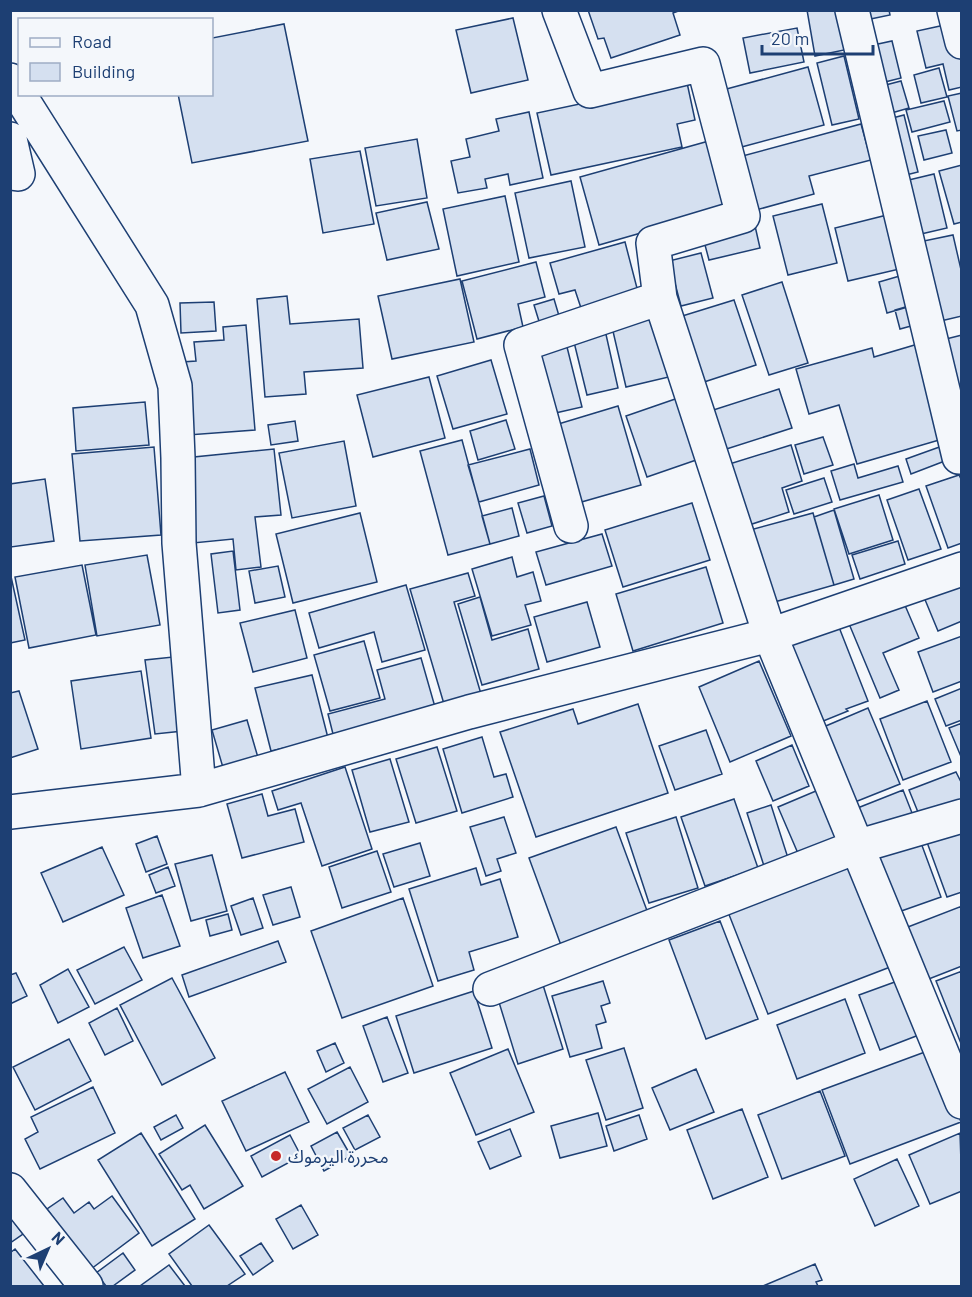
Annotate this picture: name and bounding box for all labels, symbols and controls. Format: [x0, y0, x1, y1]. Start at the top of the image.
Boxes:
legend [18, 18, 213, 96]
scale bar [762, 18, 873, 56]
text: 20 m [771, 27, 809, 49]
text: Road [72, 30, 112, 52]
text: Building [72, 60, 135, 82]
place label: محررة اليرموك [288, 1145, 389, 1168]
marker: محررة اليرموك [269, 1149, 283, 1163]
north arrow [18, 1219, 78, 1279]
text: N [48, 1227, 69, 1248]

